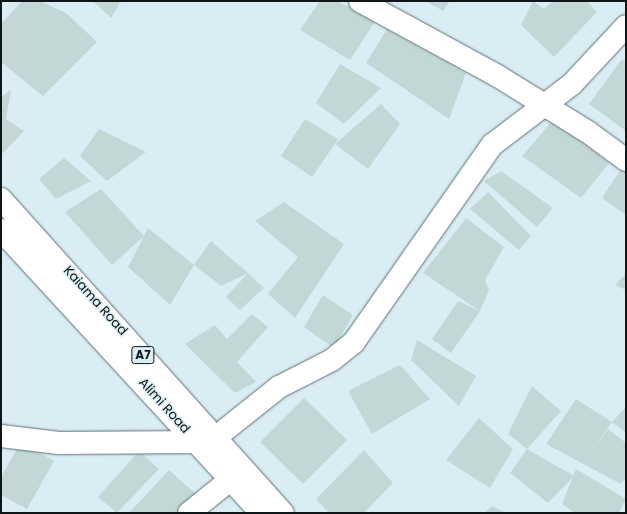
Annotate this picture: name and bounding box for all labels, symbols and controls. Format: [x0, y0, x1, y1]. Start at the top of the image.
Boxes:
street label: Kaiama Road [60, 263, 130, 339]
road number: A7 [131, 345, 155, 365]
street label: Alimi Road [135, 375, 193, 437]

